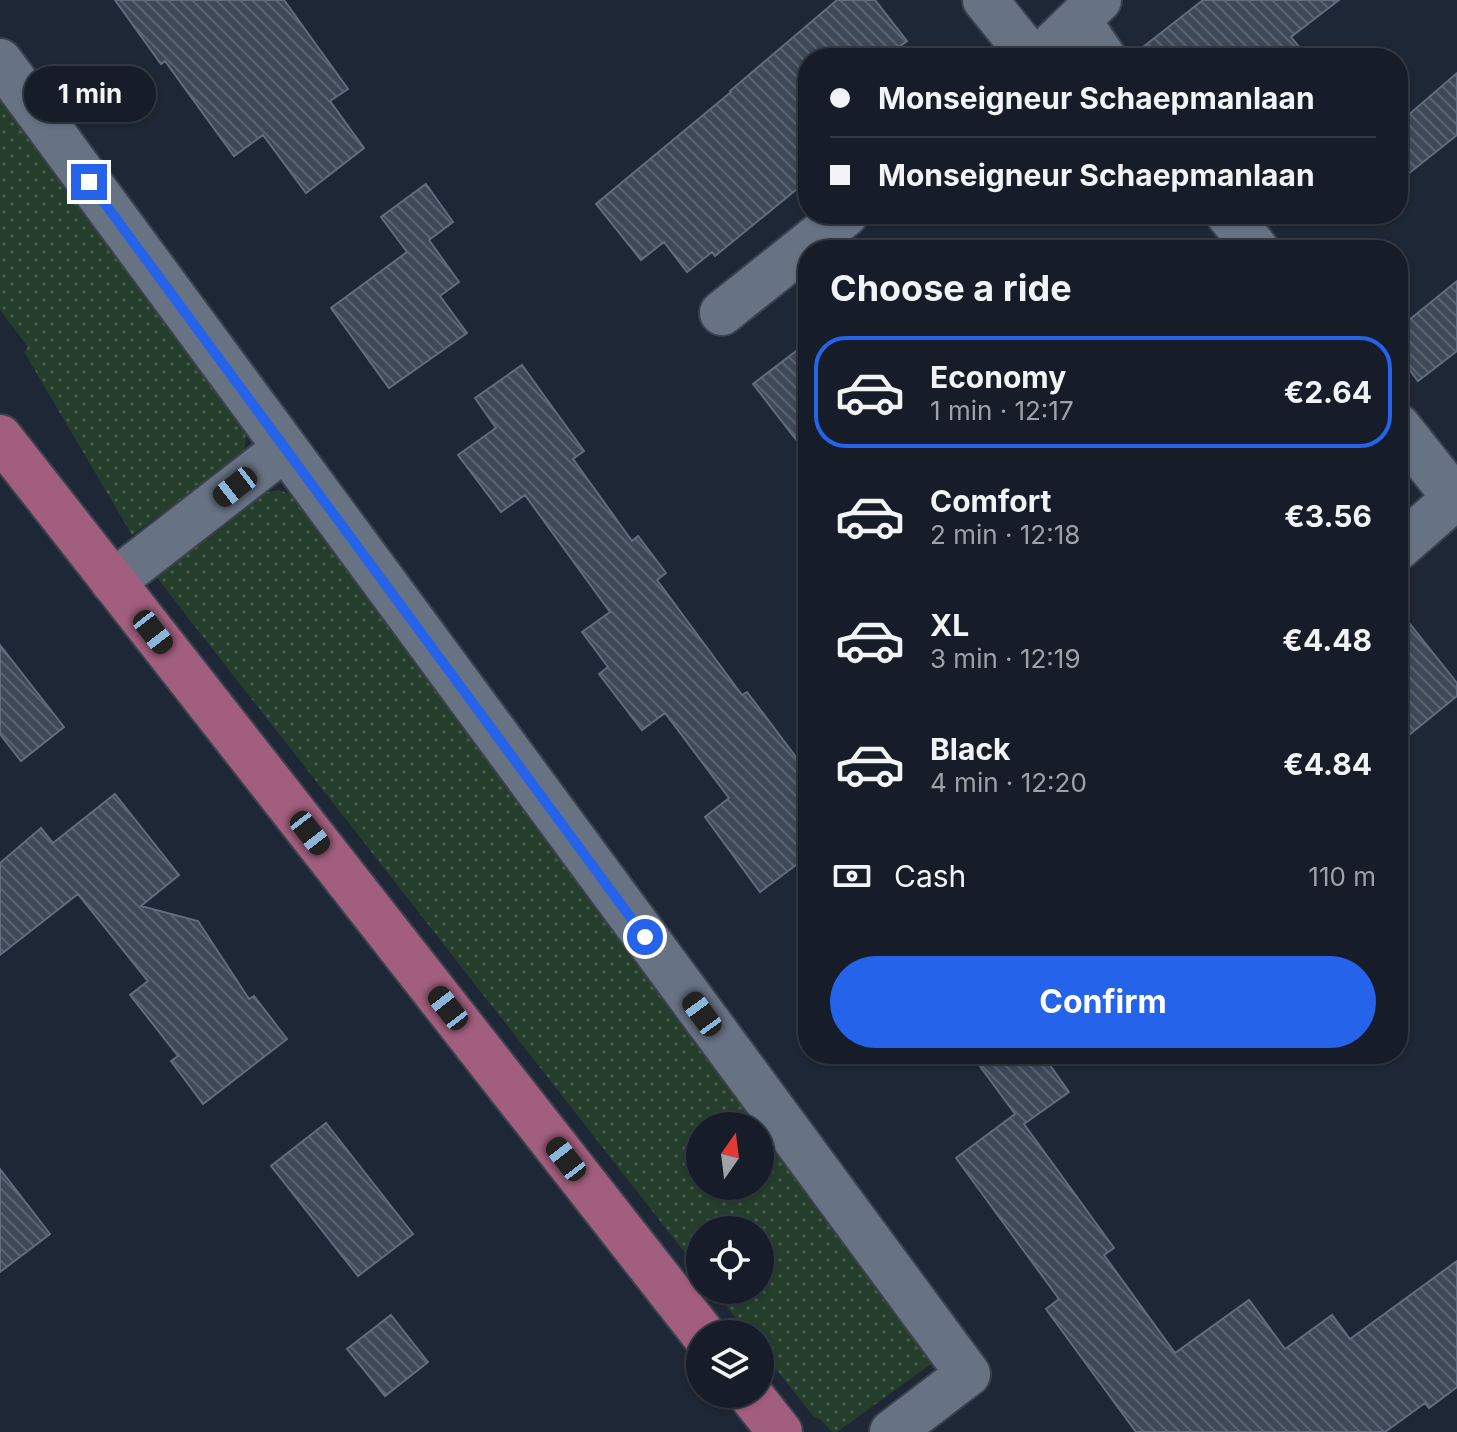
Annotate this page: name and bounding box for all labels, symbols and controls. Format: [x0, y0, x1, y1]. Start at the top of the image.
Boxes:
callout: 1 min [23, 66, 155, 122]
text: 1 min [58, 78, 122, 109]
text: Monseigneur Schaepmanlaan [878, 80, 1315, 116]
text: Monseigneur Schaepmanlaan [878, 157, 1315, 193]
route end [71, 164, 107, 200]
text: Choose a ride [830, 266, 1072, 310]
icon: car [834, 356, 906, 428]
text: Economy [930, 359, 1066, 395]
text: €2.64 [1284, 374, 1372, 410]
text: 1 min · 12:17 [930, 395, 1074, 426]
car [209, 463, 261, 511]
icon: car [834, 480, 906, 552]
text: Comfort [930, 483, 1051, 519]
text: €3.56 [1284, 498, 1372, 534]
text: 2 min · 12:18 [930, 519, 1080, 550]
icon: car [834, 604, 906, 676]
car [129, 606, 177, 658]
text: XL [930, 607, 969, 643]
text: €4.48 [1282, 622, 1372, 658]
text: 3 min · 12:19 [930, 643, 1081, 674]
icon: car [834, 728, 906, 800]
text: Black [930, 731, 1010, 767]
text: €4.84 [1283, 746, 1372, 782]
text: 4 min · 12:20 [930, 767, 1087, 798]
car [286, 807, 334, 859]
icon: cash [830, 854, 874, 898]
text: Cash [894, 858, 966, 894]
text: 110 m [1308, 861, 1376, 892]
route start [627, 919, 663, 955]
button: Confirm [830, 956, 1376, 1048]
car [424, 982, 472, 1034]
car [678, 988, 726, 1040]
north arrow [686, 1112, 774, 1200]
map controls [686, 1112, 774, 1408]
car [542, 1133, 590, 1185]
button: locate [686, 1216, 774, 1304]
button: layers [686, 1320, 774, 1408]

